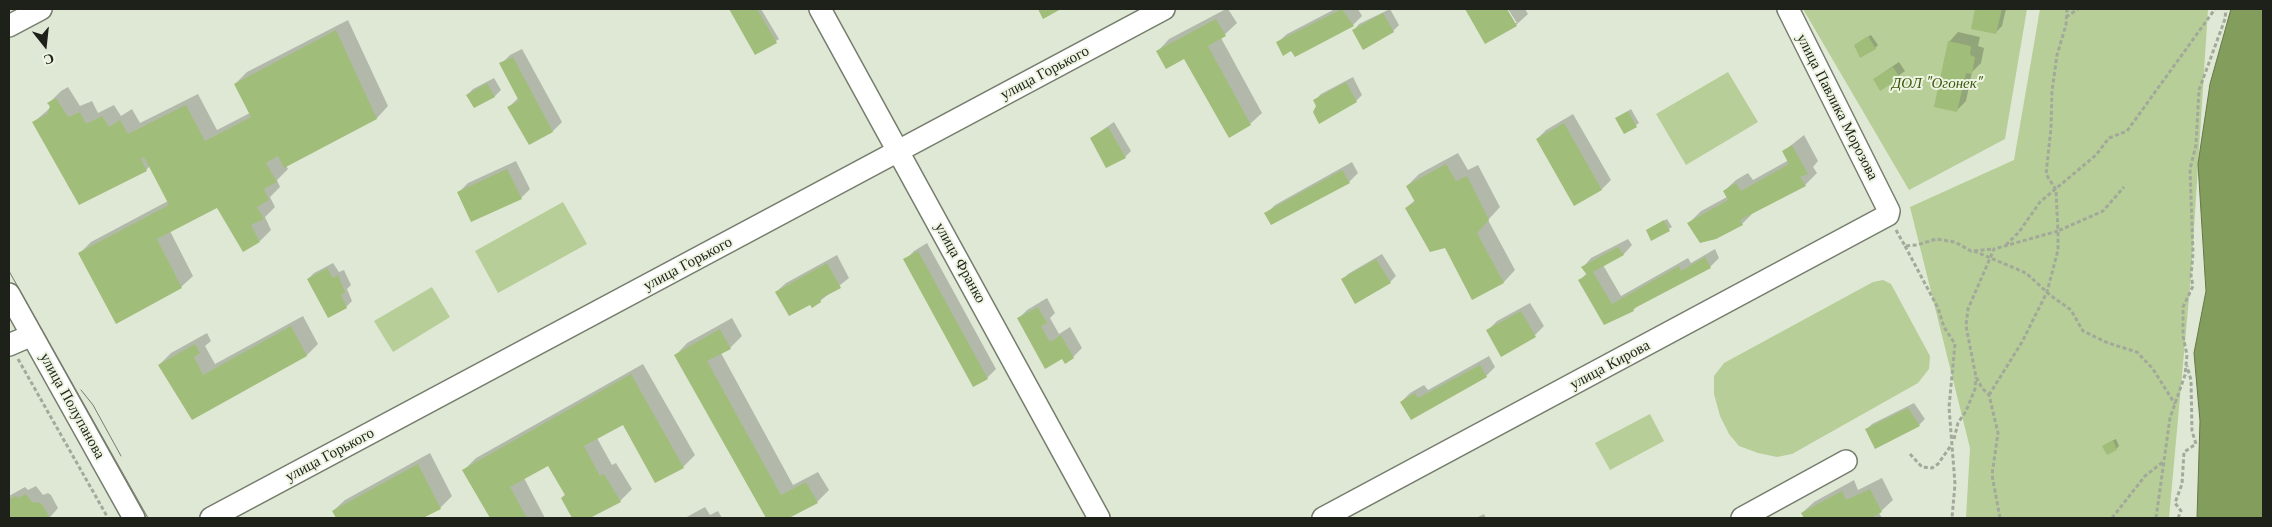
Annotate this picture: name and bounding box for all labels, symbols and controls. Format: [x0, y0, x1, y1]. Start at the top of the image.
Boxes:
north arrow [20, 20, 70, 70]
street label: улица Павлика Морозова [1792, 31, 1882, 183]
street label: улица Горького [998, 42, 1092, 104]
text: С [42, 49, 56, 69]
park label: ДОЛ "Огонек" [1892, 75, 1982, 93]
street label: улица Франко [930, 220, 990, 306]
street label: улица Горького [641, 233, 735, 295]
street label: улица Кирова [1567, 336, 1653, 394]
street label: улица Полупанова [35, 350, 109, 462]
street label: улица Горького [283, 424, 377, 486]

